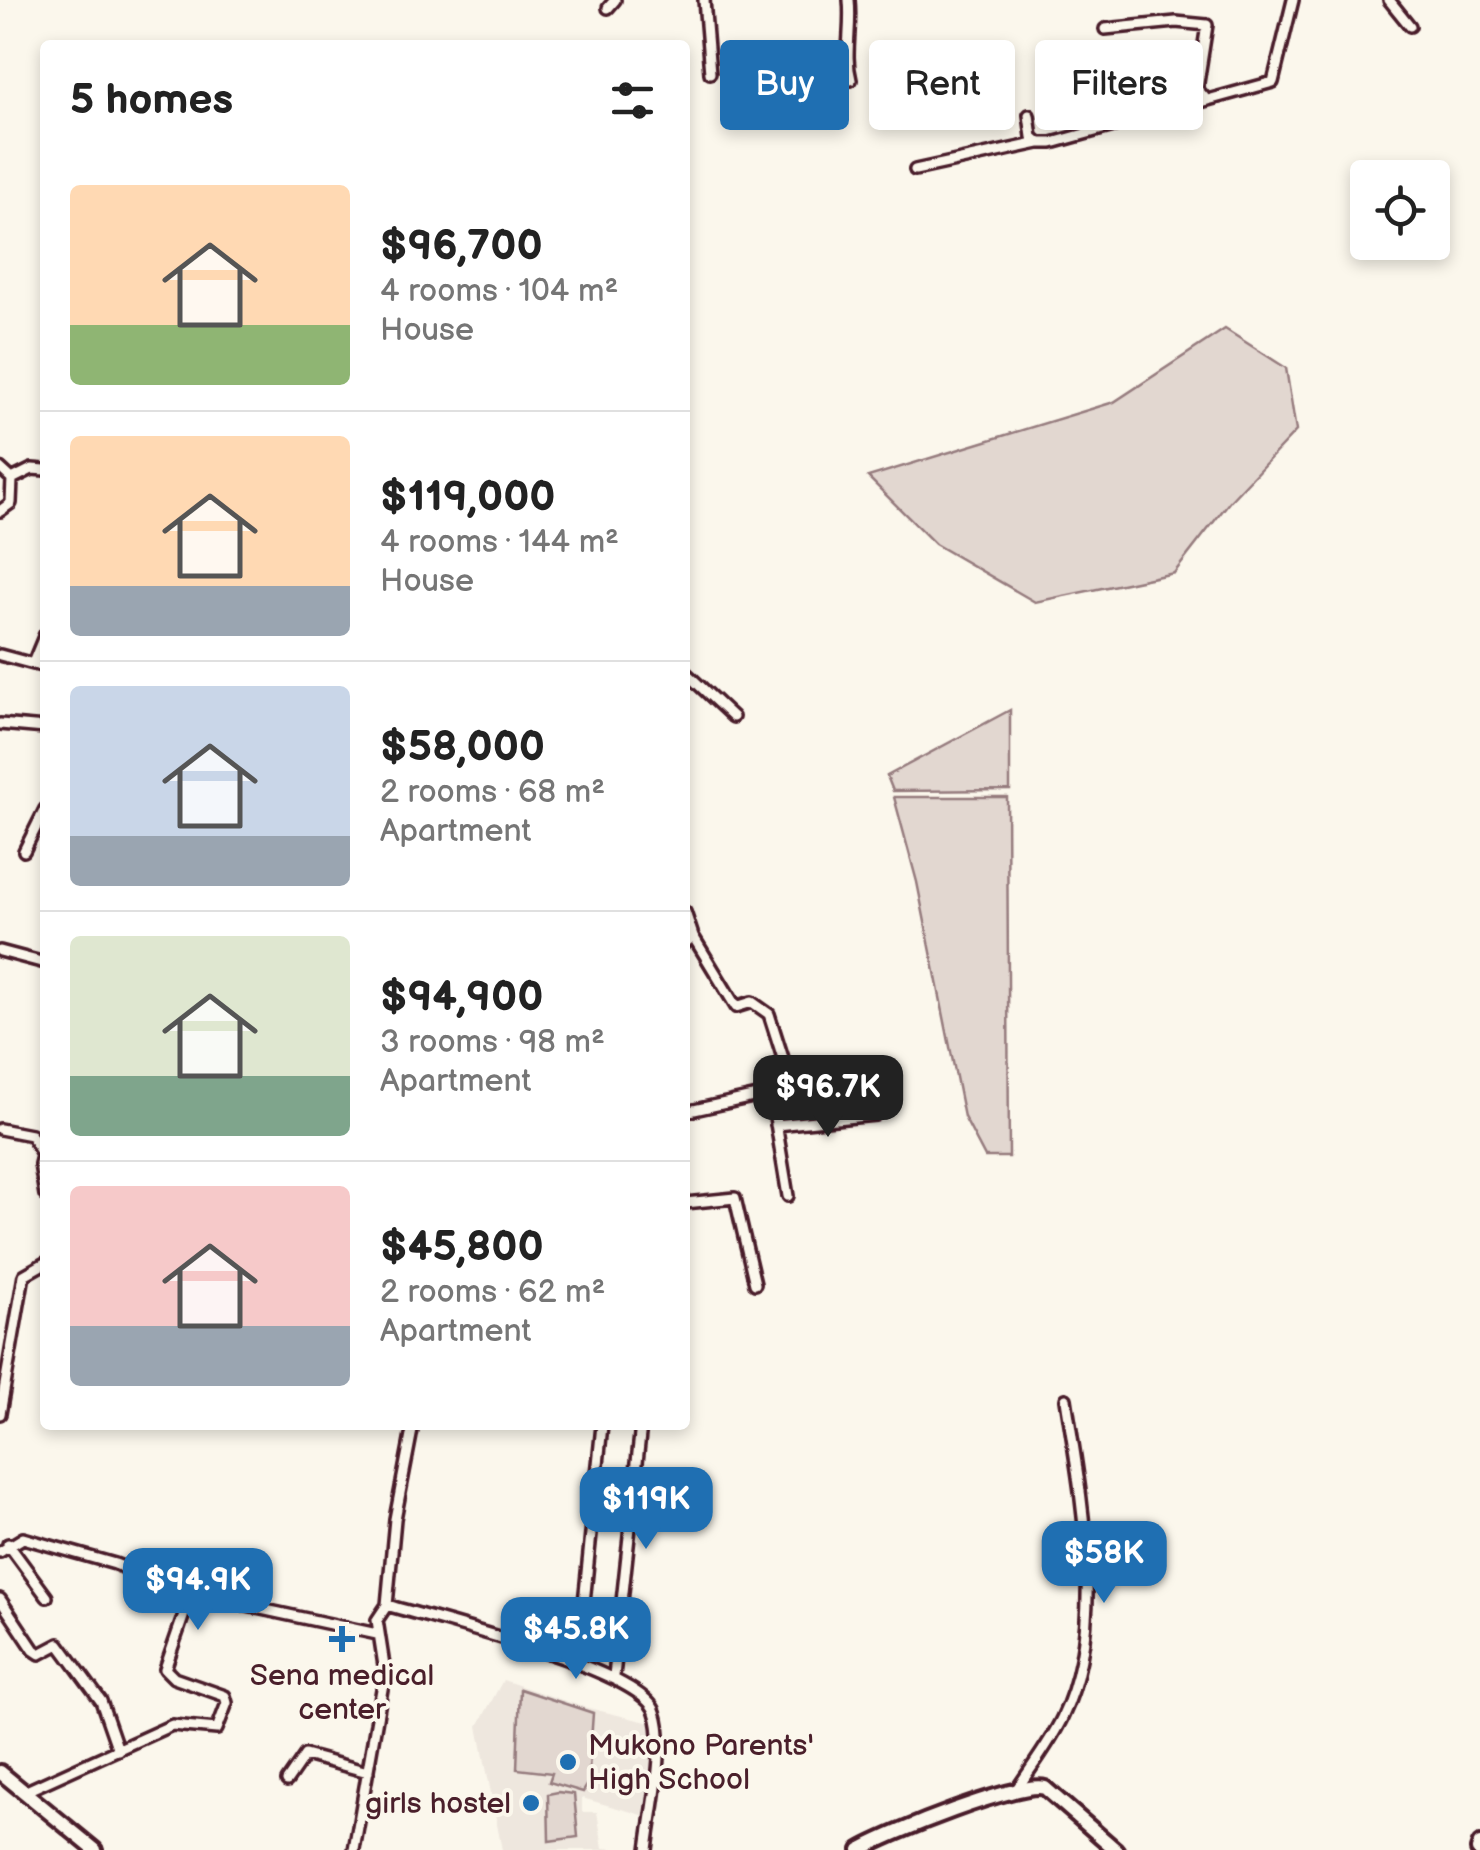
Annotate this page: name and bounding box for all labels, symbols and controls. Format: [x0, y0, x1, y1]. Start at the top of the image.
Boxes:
chip: Buy [720, 40, 849, 130]
chip: Rent [869, 40, 1015, 130]
chip: Filters [1035, 40, 1203, 130]
icon: filters [605, 73, 660, 128]
text: 5 homes [70, 75, 233, 126]
map controls [1350, 160, 1450, 260]
button: locate [1350, 160, 1450, 260]
text: $96,700 [380, 221, 543, 272]
icon: home [150, 225, 270, 345]
text: 4 rooms · 104 m² [380, 272, 618, 311]
text: House [380, 311, 474, 350]
text: $119,000 [380, 472, 555, 523]
icon: home [150, 476, 270, 596]
text: 4 rooms · 144 m² [380, 523, 619, 562]
text: House [380, 562, 474, 601]
text: $58,000 [380, 722, 545, 773]
icon: home [150, 726, 270, 846]
text: 2 rooms · 68 m² [380, 773, 605, 812]
text: Apartment [380, 812, 531, 851]
text: $94,900 [380, 972, 543, 1023]
icon: home [150, 976, 270, 1096]
text: 3 rooms · 98 m² [380, 1023, 605, 1062]
pin: $96.7K [747, 1055, 909, 1140]
text: Apartment [380, 1062, 531, 1101]
text: $96.7K [775, 1068, 881, 1107]
text: $45,800 [380, 1222, 544, 1273]
icon: home [150, 1226, 270, 1346]
text: 2 rooms · 62 m² [380, 1273, 605, 1312]
text: Apartment [380, 1312, 531, 1351]
pin: $119K [576, 1467, 716, 1552]
text: $119K [602, 1480, 690, 1519]
pin: $58K [1045, 1521, 1163, 1606]
text: $58K [1064, 1534, 1144, 1573]
pin: $94.9K [117, 1548, 279, 1633]
text: $94.9K [145, 1561, 251, 1600]
pin: $45.8K [495, 1597, 657, 1682]
text: $45.8K [523, 1610, 629, 1649]
marker: Sena medical center [329, 1626, 355, 1652]
place label: Sena medical center [250, 1658, 434, 1728]
place label: Mukono Parents' High School [588, 1728, 814, 1798]
marker: Mukono Parents' High School [557, 1751, 579, 1773]
place label: girls hostel [365, 1786, 511, 1822]
marker: girls hostel [520, 1792, 542, 1814]

